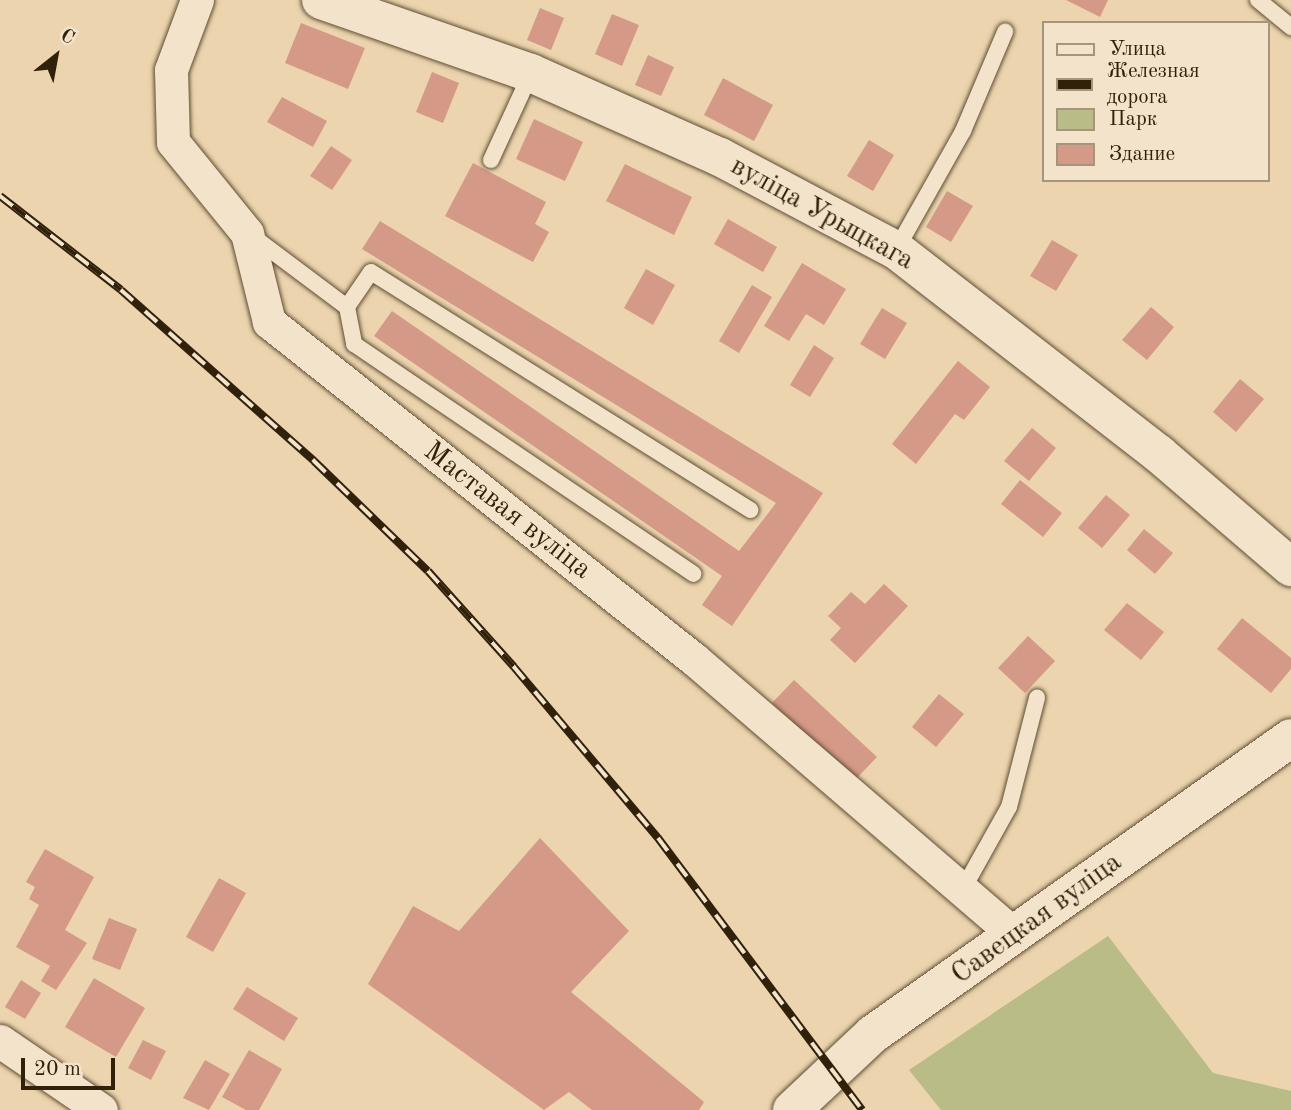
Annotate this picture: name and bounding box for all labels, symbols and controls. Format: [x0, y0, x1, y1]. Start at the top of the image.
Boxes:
north arrow [21, 21, 91, 91]
legend [1042, 21, 1270, 182]
text: С [57, 26, 77, 49]
text: Улица [1109, 39, 1166, 60]
text: Железная дорога [1107, 61, 1200, 108]
text: Парк [1109, 109, 1157, 130]
text: Здание [1109, 144, 1175, 165]
street label: вуліца Урыцкага [724, 150, 920, 278]
street label: Маставая вуліца [416, 435, 598, 587]
street label: Савецкая вуліца [945, 846, 1129, 992]
scale bar [24, 1044, 119, 1088]
text: 20 m [34, 1059, 81, 1080]

